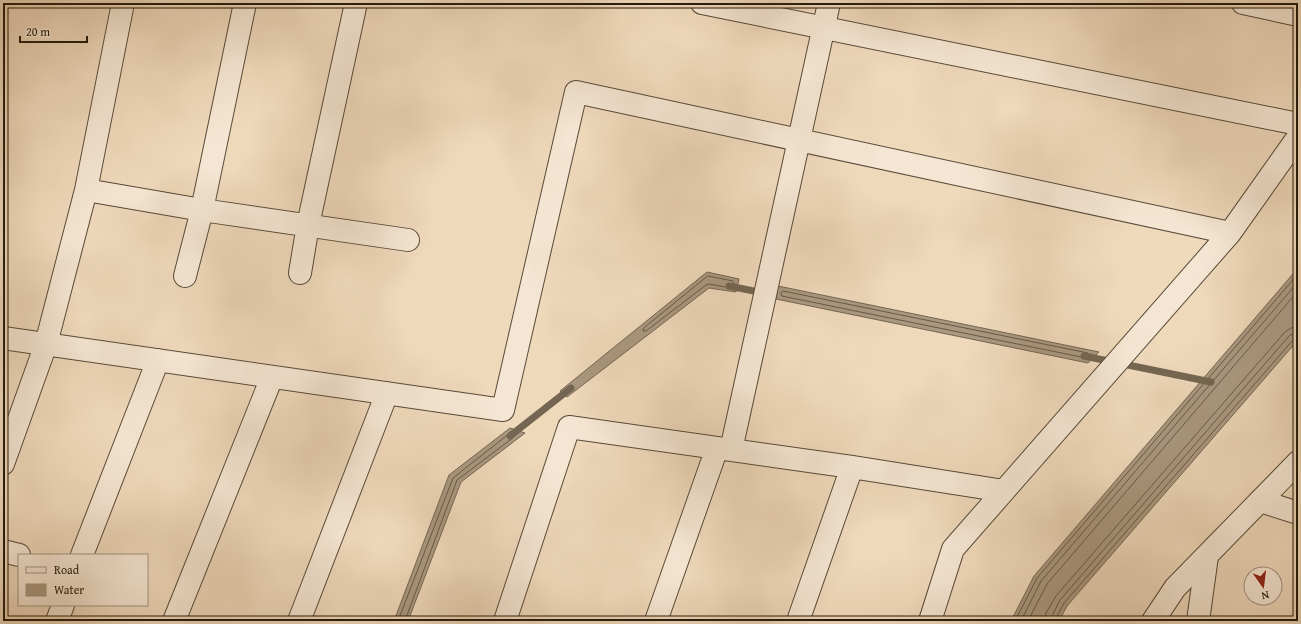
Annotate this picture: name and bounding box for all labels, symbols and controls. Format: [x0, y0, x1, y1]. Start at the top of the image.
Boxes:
scale bar [20, 18, 87, 44]
text: 20 m [26, 23, 50, 40]
legend [18, 554, 148, 606]
text: Road [54, 561, 80, 578]
north arrow [1243, 566, 1283, 606]
text: Water [54, 581, 84, 598]
text: N [1259, 587, 1271, 605]

